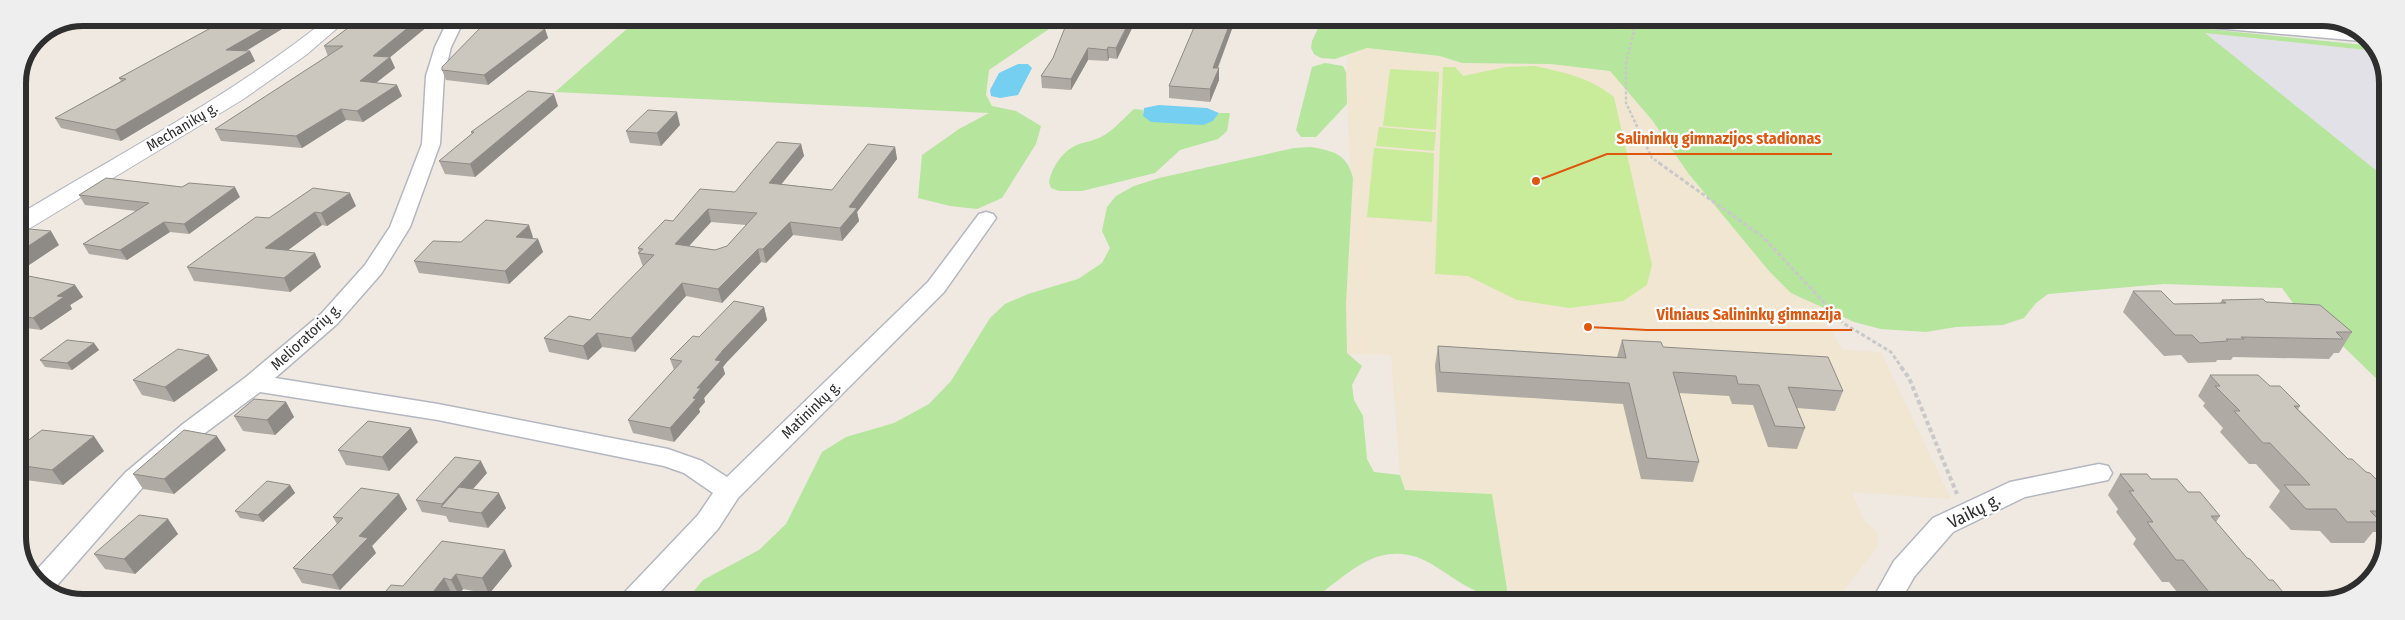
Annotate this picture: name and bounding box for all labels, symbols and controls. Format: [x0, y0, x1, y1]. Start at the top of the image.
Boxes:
street label: Mechanikų g. [143, 99, 221, 155]
callout: Salininkų gimnazijos stadionas [1607, 123, 1832, 154]
text: Salininkų gimnazijos stadionas [1617, 129, 1821, 148]
callout: Vilniaus Salininkų gimnazija [1647, 299, 1852, 330]
street label: Melioratorių g. [267, 300, 345, 374]
text: Vilniaus Salininkų gimnazija [1656, 305, 1841, 324]
street label: Matininkų g. [778, 378, 844, 442]
street label: Vaikų g. [1944, 488, 2004, 534]

